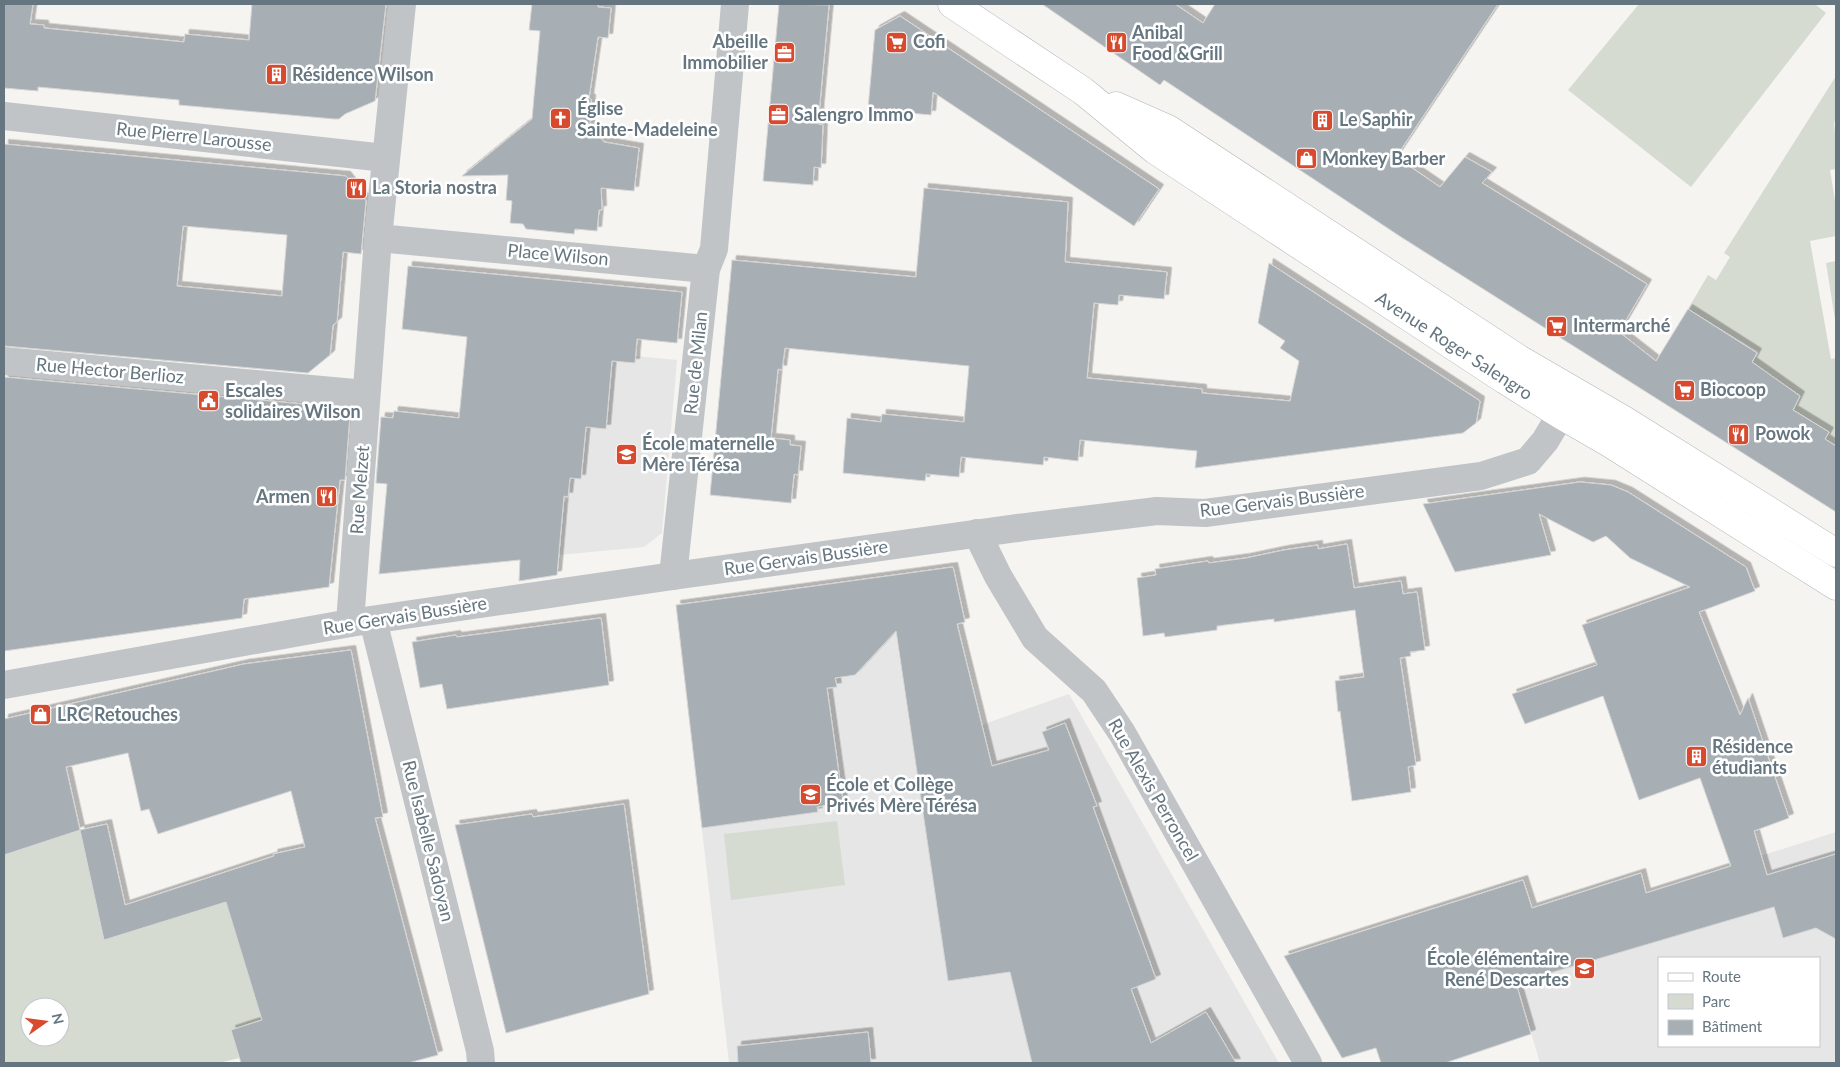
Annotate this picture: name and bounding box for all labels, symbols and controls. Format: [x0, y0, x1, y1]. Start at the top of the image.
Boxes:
place label: Anibal Food &Grill [1131, 21, 1223, 64]
place label: Abeille Immobilier [682, 30, 768, 73]
supermarket icon: Cofi [885, 30, 909, 54]
place label: Cofi [913, 30, 946, 52]
restaurant icon: Anibal Food &Grill [1104, 31, 1128, 55]
office icon: Abeille Immobilier [772, 40, 796, 64]
building icon: Résidence Wilson [264, 63, 288, 87]
place label: Résidence Wilson [292, 63, 434, 85]
place label: Église Sainte-Madeleine [577, 97, 718, 140]
office icon: Salengro Immo [766, 103, 790, 127]
place label: Salengro Immo [794, 103, 914, 125]
church icon: Église Sainte-Madeleine [549, 107, 573, 131]
building icon: Le Saphir [1311, 108, 1335, 132]
place label: Le Saphir [1339, 108, 1413, 130]
street label: Rue Pierre Larousse [115, 117, 273, 155]
shop icon: Monkey Barber [1294, 147, 1318, 171]
place label: Monkey Barber [1322, 147, 1446, 169]
restaurant icon: La Storia nostra [344, 176, 368, 200]
place label: La Storia nostra [372, 176, 497, 198]
street label: Place Wilson [507, 239, 610, 269]
street label: Avenue Roger Salengro [1372, 286, 1537, 404]
street label: Rue de Milan [679, 310, 711, 415]
supermarket icon: Intermarché [1545, 314, 1569, 338]
place label: Intermarché [1573, 314, 1671, 336]
street label: Rue Hector Berlioz [35, 353, 185, 387]
supermarket icon: Biocoop [1672, 378, 1696, 402]
place label: Biocoop [1700, 378, 1766, 400]
place label: Escales solidaires Wilson [225, 379, 361, 422]
public building icon: Escales solidaires Wilson [197, 389, 221, 413]
restaurant icon: Powok [1727, 422, 1751, 446]
place label: Powok [1755, 422, 1811, 444]
place label: École maternelle Mère Térésa [642, 432, 775, 475]
school or university icon: École maternelle Mère Térésa [614, 442, 638, 466]
street label: Rue Melzet [345, 444, 373, 535]
street label: Rue Gervais Bussière [1198, 479, 1365, 521]
place label: Armen [255, 485, 310, 507]
restaurant icon: Armen [314, 485, 338, 509]
street label: Rue Gervais Bussière [722, 535, 889, 579]
street label: Rue Gervais Bussière [321, 591, 488, 639]
shop icon: LRC Retouches [29, 703, 53, 727]
place label: LRC Retouches [57, 703, 178, 725]
street label: Rue Alexis Perroncel [1104, 714, 1204, 865]
place label: Résidence étudiants [1712, 735, 1794, 778]
building icon: Résidence étudiants [1684, 745, 1708, 769]
street label: Rue Isabelle Sadoyan [398, 758, 460, 924]
place label: École et Collège Privés Mère Térésa [826, 773, 977, 816]
school or university icon: École et Collège Privés Mère Térésa [798, 783, 822, 807]
place label: École élémentaire René Descartes [1427, 947, 1569, 990]
school or university icon: École élémentaire René Descartes [1573, 957, 1597, 981]
legend [1658, 957, 1820, 1047]
text: Route [1702, 967, 1741, 985]
text: Parc [1702, 992, 1731, 1010]
north arrow [20, 997, 70, 1047]
text: N [49, 1011, 68, 1026]
text: Bâtiment [1702, 1017, 1763, 1035]

